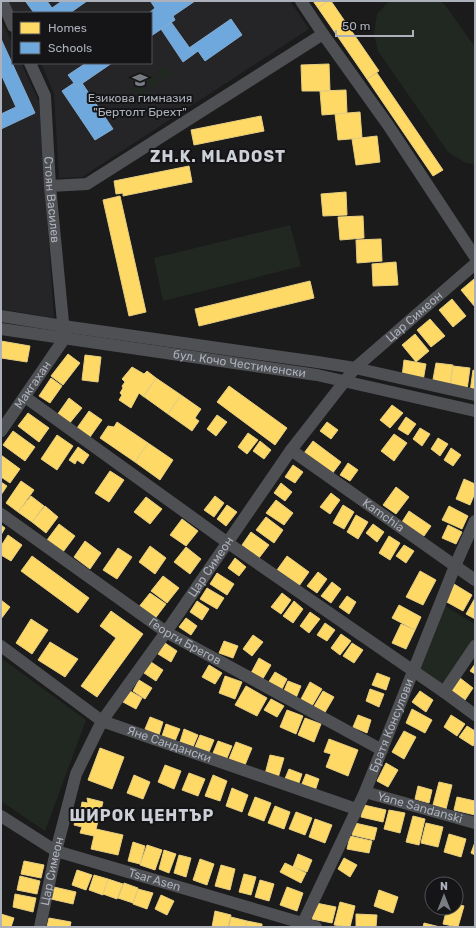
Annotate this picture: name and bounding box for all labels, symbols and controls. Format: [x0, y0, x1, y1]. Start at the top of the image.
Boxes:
legend [12, 12, 152, 64]
scale bar [336, 12, 413, 38]
text: 50 m [342, 19, 370, 33]
text: Homes [48, 21, 87, 35]
text: Schools [48, 41, 92, 55]
school or university icon: Езикова гимназия "Бертолт Брехт" [131, 71, 149, 89]
place label: Езикова гимназия "Бертолт Брехт" [88, 91, 192, 119]
district label: ZH.K. MLADOST [150, 147, 286, 166]
street label: Стоян Василев [41, 156, 62, 244]
street label: Цар Симеон [383, 289, 445, 345]
street label: бул. Кочо Честименски [172, 347, 307, 380]
street label: Макгахан [11, 358, 54, 411]
street label: Kamchia [360, 496, 407, 535]
street label: Цар Симеон [185, 534, 236, 600]
street label: Георги Брегов [146, 615, 224, 668]
street label: Братя Консулови [367, 677, 416, 774]
street label: Яне Сандански [125, 723, 213, 765]
street label: Yane Sandanski [376, 789, 464, 826]
district label: ШИРОК ЦЕНТЪР [70, 806, 214, 825]
street label: Цар Симеон [38, 835, 66, 907]
street label: Tsar Asen [127, 866, 182, 894]
north arrow [424, 876, 464, 916]
text: N [440, 880, 448, 893]

